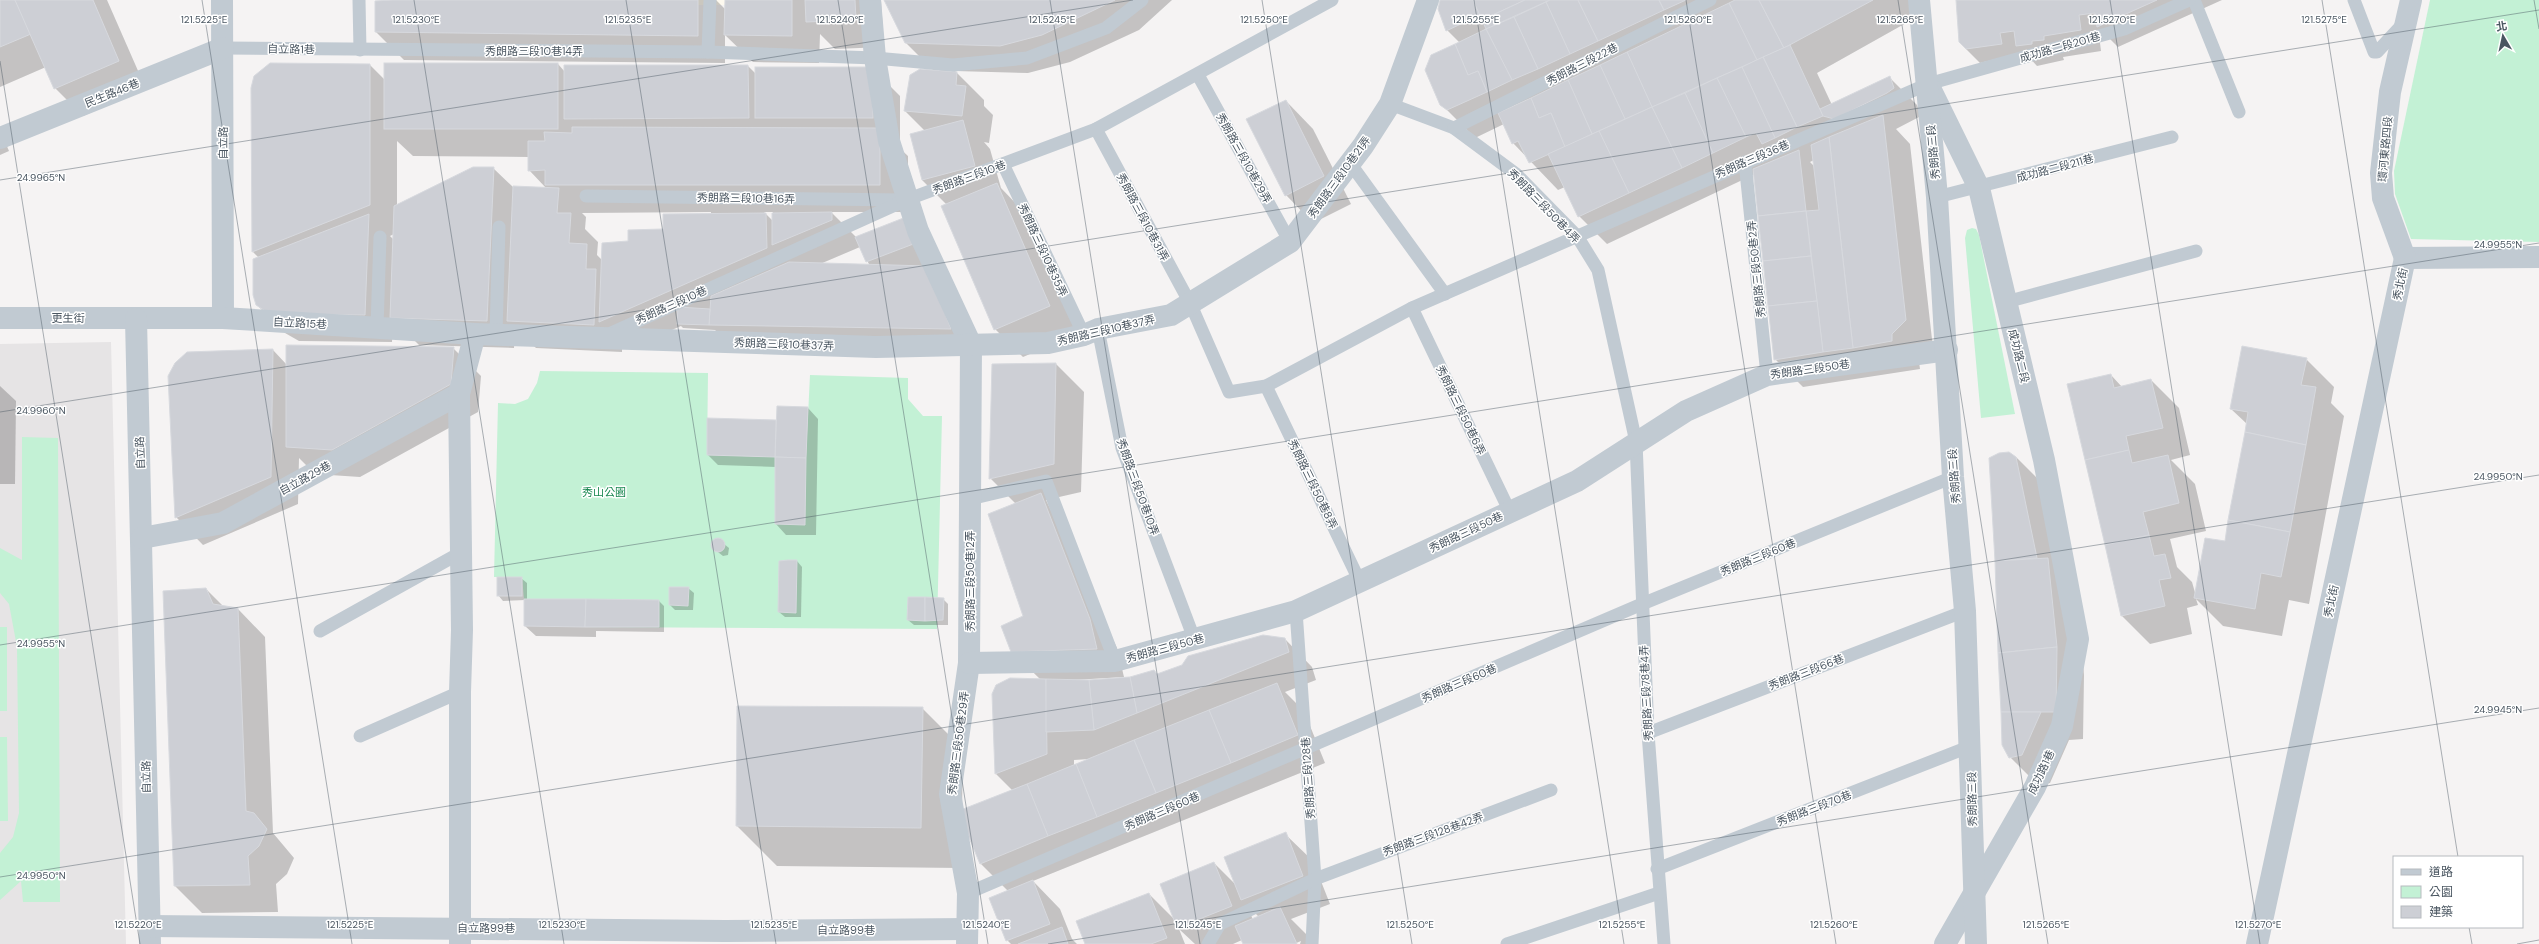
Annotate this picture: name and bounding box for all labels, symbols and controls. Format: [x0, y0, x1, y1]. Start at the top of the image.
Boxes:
text: 121.5225°E [181, 13, 228, 26]
text: 121.5230°E [392, 13, 440, 26]
text: 121.5235°E [605, 13, 652, 26]
text: 121.5240°E [816, 13, 864, 26]
text: 121.5245°E [1029, 13, 1076, 26]
text: 121.5250°E [1240, 13, 1288, 26]
text: 121.5255°E [1453, 13, 1500, 26]
text: 121.5260°E [1664, 13, 1712, 26]
text: 121.5265°E [1877, 13, 1924, 26]
text: 121.5270°E [2089, 13, 2136, 26]
text: 121.5275°E [2301, 13, 2347, 26]
north arrow [2483, 16, 2523, 56]
text: 北 [2495, 18, 2508, 34]
street label: 成功路二段201巷 [2018, 29, 2102, 65]
street label: 秀朗路三段22巷 [1544, 40, 1620, 88]
street label: 自立路1巷 [267, 42, 315, 56]
street label: 秀朗路三段10巷14弄 [485, 44, 583, 58]
street label: 民生路46巷 [83, 76, 141, 110]
street label: 秀朗路三段10巷29弄 [1213, 110, 1275, 206]
street label: 環河東路四段 [2375, 116, 2395, 182]
street label: 秀朗路三段 [1924, 124, 1942, 180]
street label: 自立路 [216, 127, 230, 160]
street label: 秀朗路三段10巷21弄 [1305, 133, 1373, 221]
street label: 秀朗路三段36巷 [1713, 137, 1791, 181]
street label: 成功路二段211巷 [2015, 151, 2095, 185]
street label: 秀朗路三段10巷 [930, 157, 1008, 197]
street label: 秀朗路三段50巷4弄 [1505, 166, 1583, 246]
text: 24.9965°N [17, 171, 65, 184]
street label: 秀朗路三段10巷31弄 [1114, 171, 1172, 263]
street label: 秀朗路三段10巷16弄 [697, 190, 795, 206]
street label: 秀朗路三段10巷35弄 [1015, 201, 1071, 299]
street label: 秀朗路三段50巷2弄 [1744, 220, 1768, 318]
text: 24.9955°N [2474, 238, 2522, 251]
street label: 秀北街 [2390, 266, 2410, 302]
street label: 秀朗路三段10巷 [633, 283, 709, 327]
street label: 更生街 [52, 311, 85, 325]
street label: 秀朗路三段10巷37弄 [1056, 312, 1156, 348]
street label: 自立路15巷 [273, 315, 327, 331]
street label: 成功路二段 [2006, 328, 2032, 384]
street label: 秀朗路三段10巷37弄 [734, 335, 834, 353]
street label: 秀朗路三段50巷 [1769, 356, 1851, 382]
street label: 秀朗路三段50巷6弄 [1433, 363, 1489, 457]
text: 24.9960°N [16, 404, 66, 417]
street label: 自立路 [132, 436, 148, 470]
street label: 秀朗路三段50巷10弄 [1114, 437, 1162, 537]
street label: 秀朗路三段50巷8弄 [1285, 437, 1341, 531]
street label: 秀朗路三段 [1945, 448, 1963, 504]
street label: 自立路29巷 [277, 458, 333, 498]
text: 24.9950°N [2473, 470, 2523, 483]
park label: 秀山公園 [582, 485, 626, 499]
street label: 秀朗路三段50巷 [1427, 509, 1505, 555]
street label: 秀朗路三段50巷12弄 [963, 530, 977, 632]
street label: 秀朗路三段60巷 [1718, 535, 1798, 579]
street label: 秀北街 [2321, 583, 2341, 619]
street label: 秀朗路三段50巷 [1124, 631, 1206, 665]
text: 24.9955°N [17, 637, 65, 650]
street label: 秀朗路三段78巷4弄 [1636, 645, 1656, 741]
street label: 秀朗路三段66巷 [1766, 651, 1846, 693]
street label: 秀朗路三段60巷 [1419, 661, 1499, 705]
street label: 秀朗路三段50巷29弄 [945, 690, 971, 796]
text: 24.9945°N [2474, 703, 2522, 716]
street label: 秀朗路三段128巷 [1298, 736, 1318, 820]
street label: 成功路1巷 [2025, 748, 2057, 796]
street label: 自立路 [139, 760, 153, 794]
street label: 秀朗路三段 [1965, 771, 1979, 827]
street label: 秀朗路三段70巷 [1774, 787, 1854, 829]
street label: 秀朗路三段60巷 [1122, 789, 1202, 833]
street label: 秀朗路三段128巷42弄 [1381, 809, 1485, 859]
legend [2393, 856, 2523, 928]
text: 道路 [2429, 864, 2453, 880]
text: 24.9950°N [16, 869, 66, 882]
text: 公園 [2429, 884, 2453, 900]
text: 建築 [2429, 904, 2453, 920]
text: 121.5220°E [114, 918, 162, 931]
text: 121.5225°E [327, 918, 374, 931]
text: 121.5230°E [538, 918, 586, 931]
text: 121.5235°E [751, 918, 798, 931]
text: 121.5240°E [962, 918, 1010, 931]
text: 121.5245°E [1175, 918, 1222, 931]
text: 121.5250°E [1386, 918, 1434, 931]
text: 121.5255°E [1599, 918, 1646, 931]
text: 121.5260°E [1810, 918, 1858, 931]
text: 121.5265°E [2023, 918, 2070, 931]
text: 121.5270°E [2235, 918, 2282, 931]
street label: 自立路99巷 [457, 921, 515, 935]
street label: 自立路99巷 [817, 923, 875, 937]

